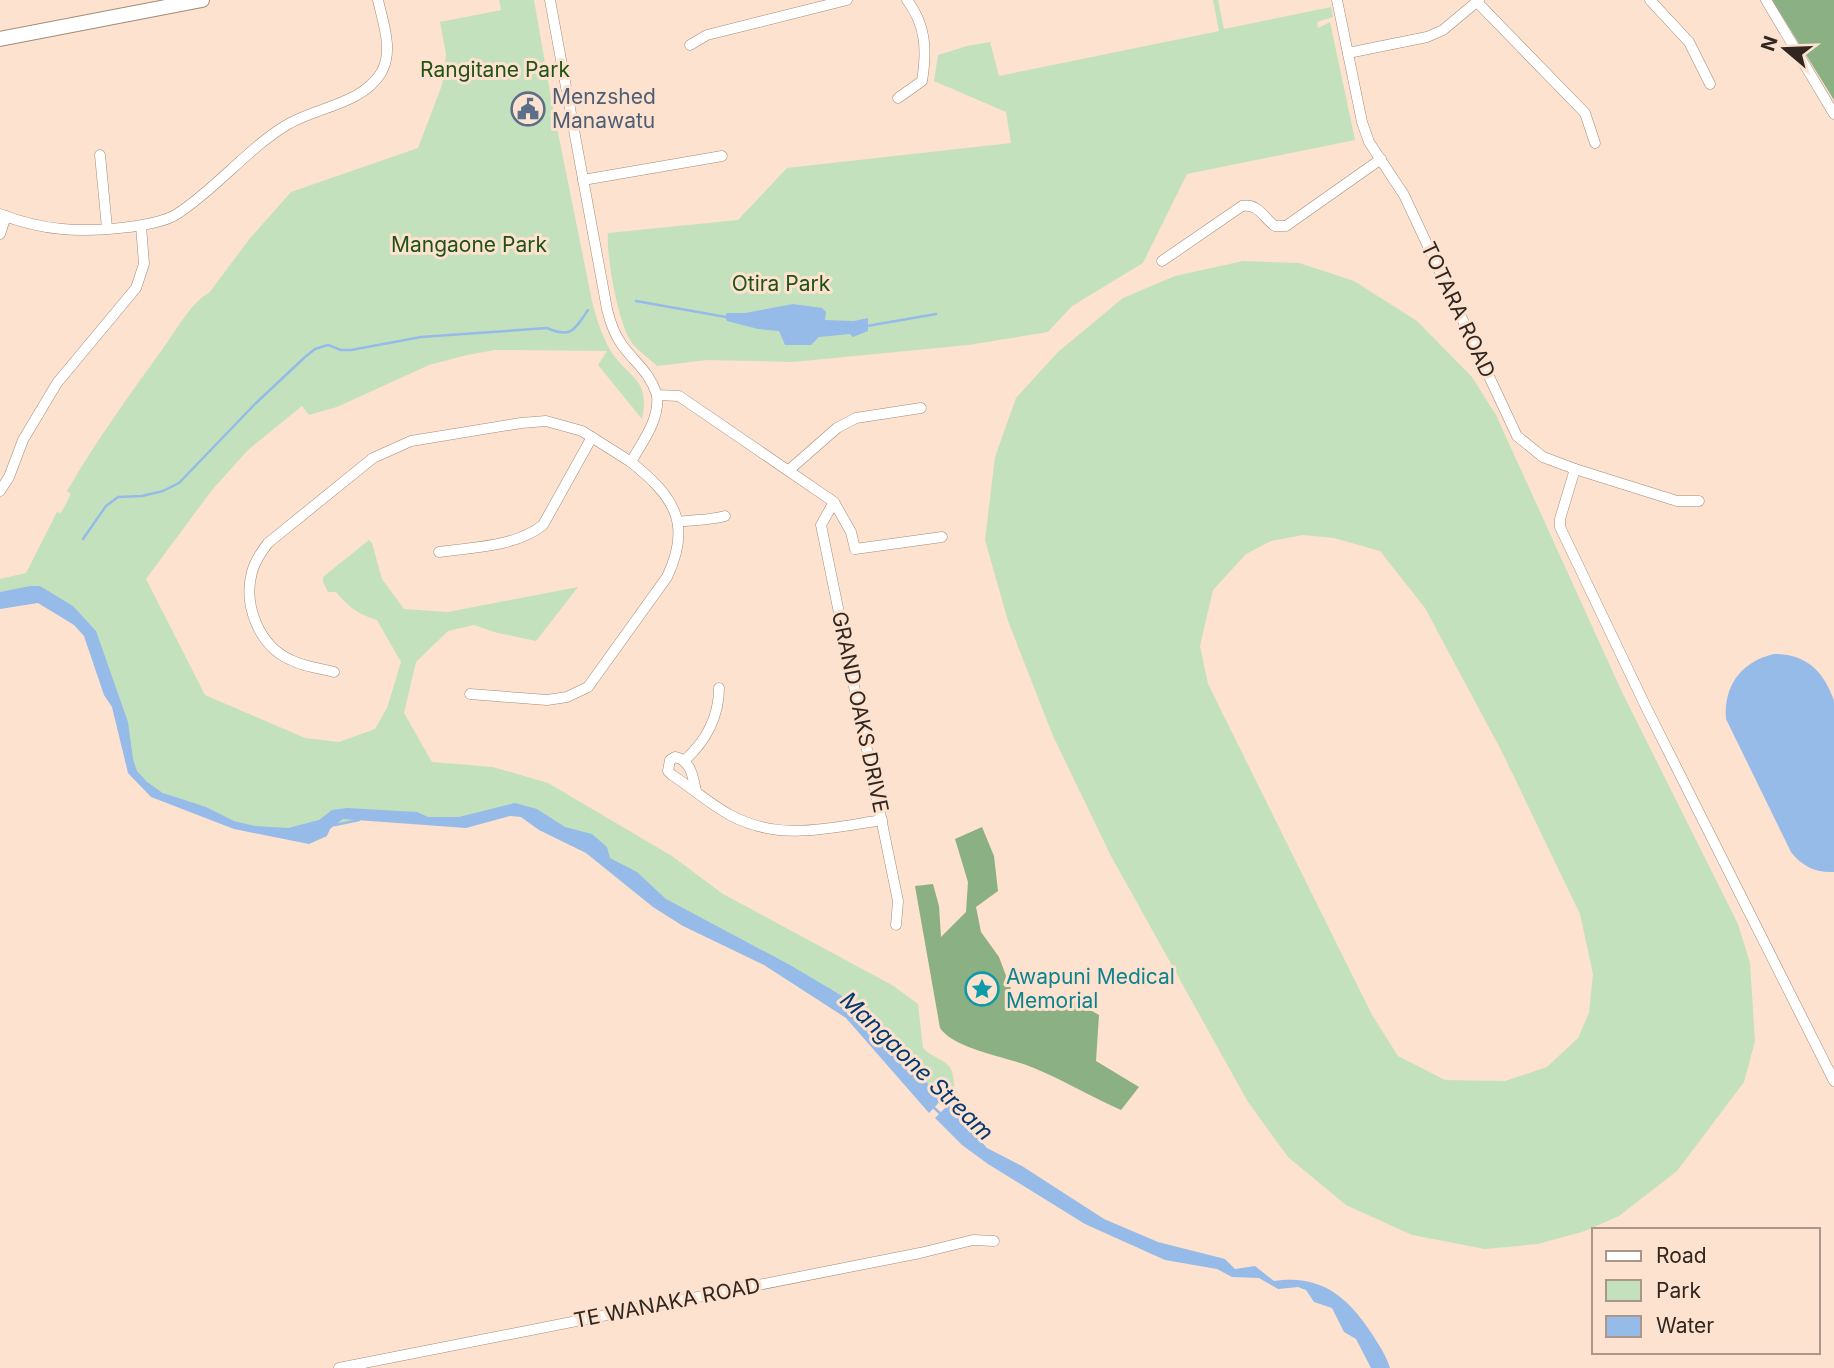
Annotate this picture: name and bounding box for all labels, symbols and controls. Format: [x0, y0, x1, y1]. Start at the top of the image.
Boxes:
north arrow [1750, 14, 1820, 84]
text: N [1756, 33, 1783, 54]
park label: Rangitane Park [420, 57, 570, 82]
place label: Menzshed Manawatu [552, 84, 656, 133]
public building icon: Menzshed Manawatu [509, 90, 547, 128]
park label: Mangaone Park [391, 232, 547, 257]
street label: TOTARA ROAD [1416, 238, 1501, 382]
park label: Otira Park [732, 271, 831, 296]
street label: GRAND OAKS DRIVE [827, 609, 894, 815]
place label: Awapuni Medical Memorial [1006, 964, 1175, 1013]
place icon: Awapuni Medical Memorial [963, 970, 1001, 1008]
water label: Mangaone Stream [835, 986, 999, 1146]
legend [1592, 1228, 1820, 1354]
text: Road [1656, 1243, 1707, 1268]
street label: TE WANAKA ROAD [572, 1272, 762, 1333]
text: Park [1656, 1278, 1701, 1303]
text: Water [1656, 1313, 1714, 1338]

